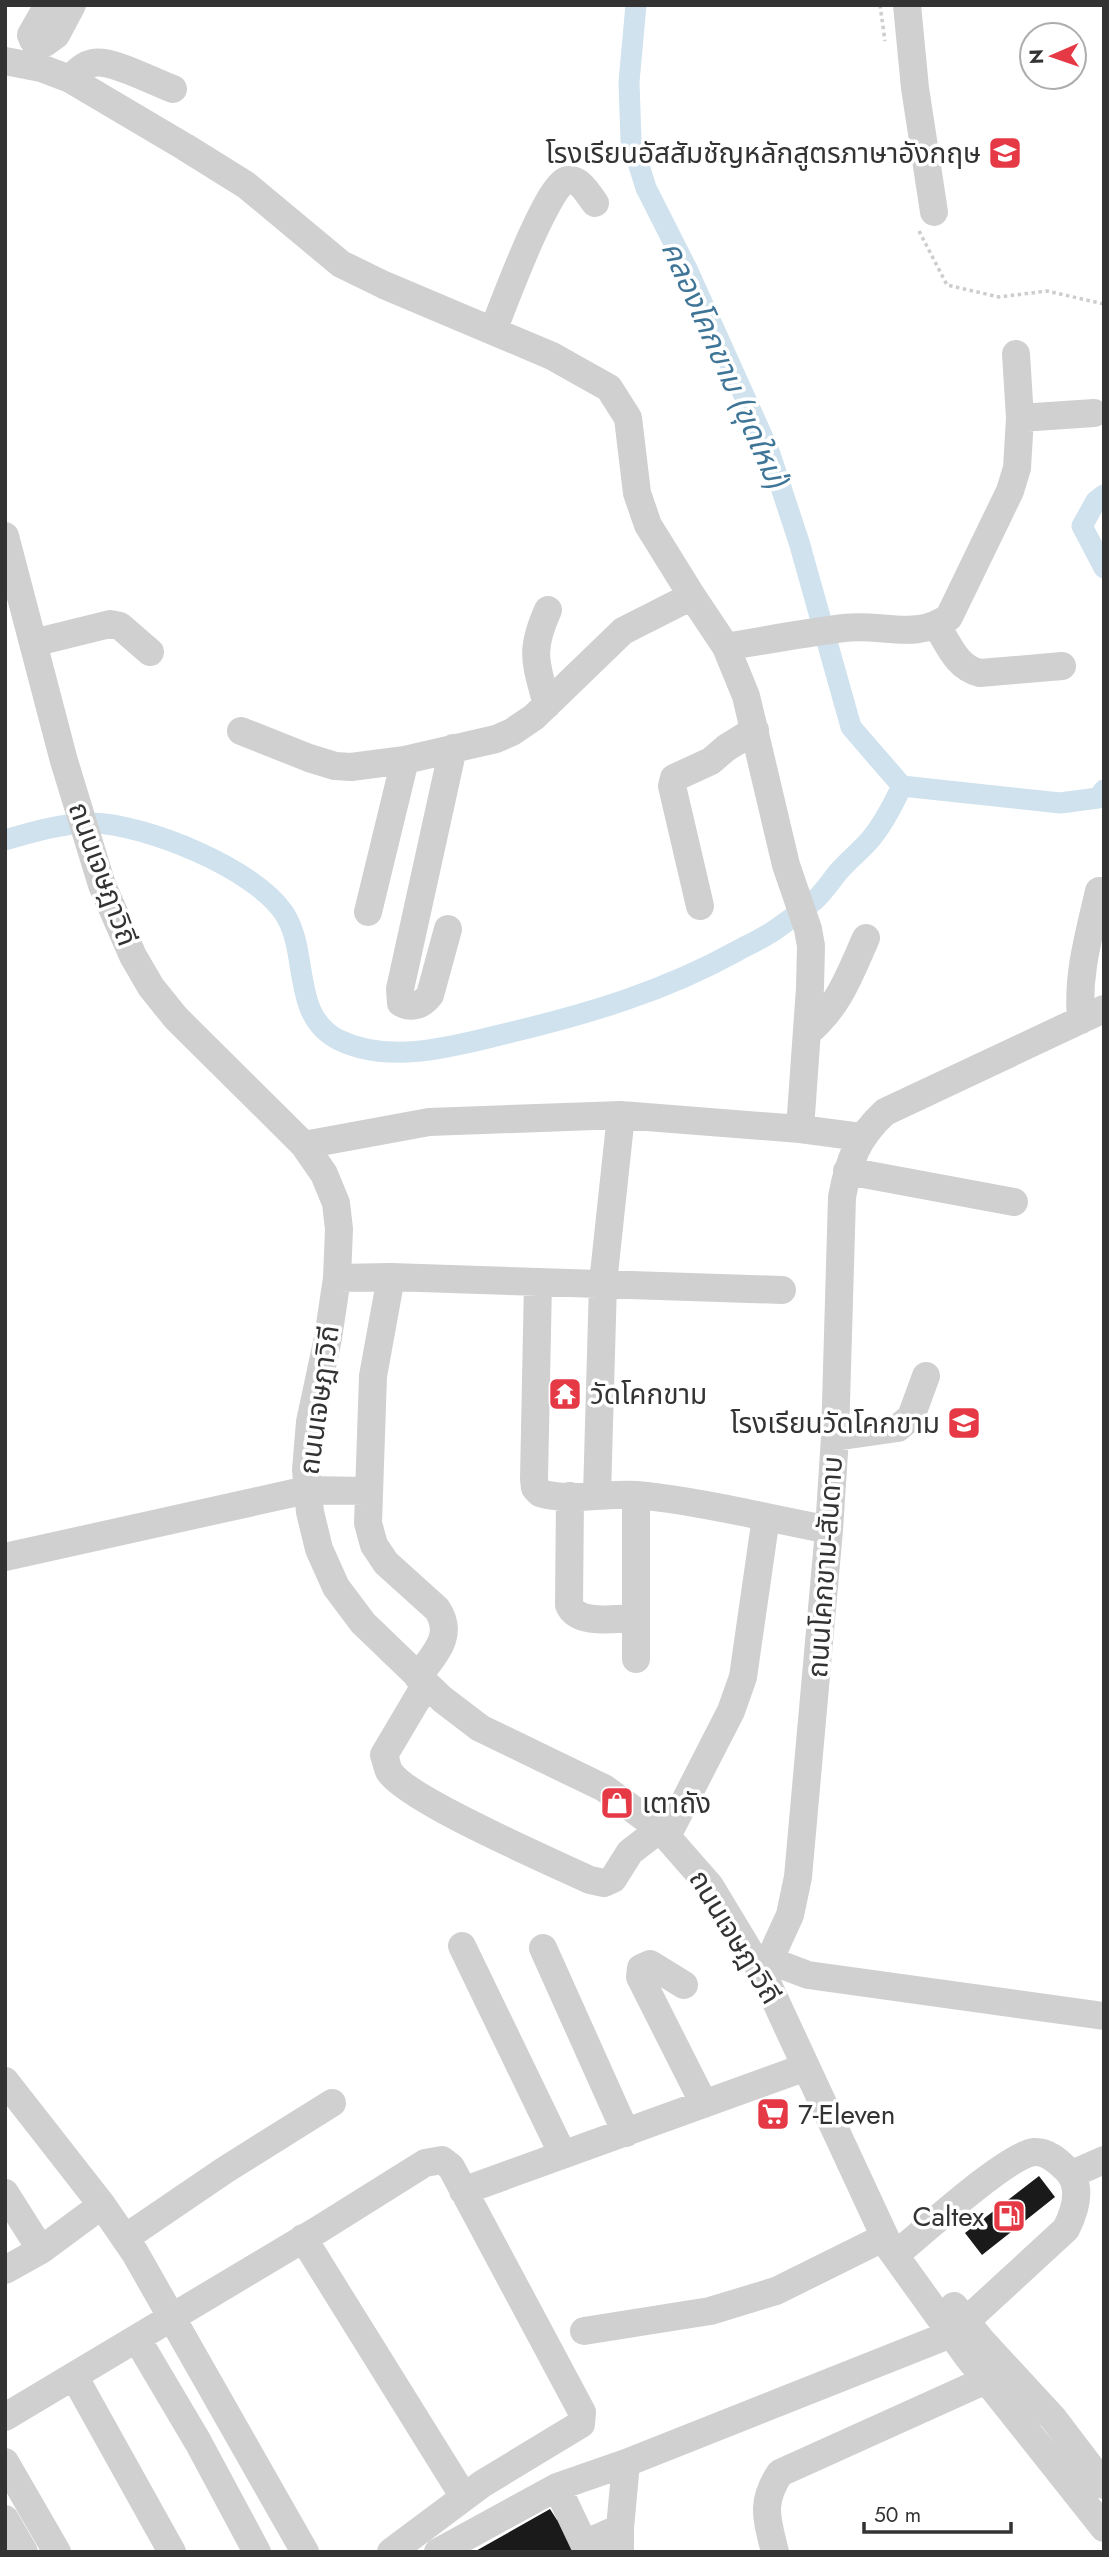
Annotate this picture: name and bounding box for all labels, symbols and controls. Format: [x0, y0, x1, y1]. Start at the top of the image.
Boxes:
north arrow [1018, 21, 1088, 91]
text: N [1023, 49, 1050, 65]
place label: โรงเรียนอัสสัมชัญหลักสูตรภาษาอังกฤษ [545, 133, 981, 174]
school or university icon: โรงเรียนอัสสัมชัญหลักสูตรภาษาอังกฤษ [986, 134, 1024, 172]
water label: คลองโคกขาม (ขุดใหม่) [651, 234, 799, 496]
street label: ถนนเจษฎาวิถี [58, 796, 148, 952]
street label: ถนนเจษฎาวิถี [288, 1323, 350, 1477]
place label: วัดโคกขาม [590, 1374, 707, 1415]
temple icon: วัดโคกขาม [546, 1375, 584, 1413]
place label: โรงเรียนวัดโคกขาม [730, 1403, 940, 1444]
school or university icon: โรงเรียนวัดโคกขาม [945, 1404, 983, 1442]
street label: ถนนโคกขาม-สันดาบ [797, 1455, 853, 1679]
place label: เตาถัง [642, 1783, 711, 1824]
shop icon: เตาถัง [598, 1784, 636, 1822]
street label: ถนนเจษฎาวิถี [679, 1862, 791, 2012]
place label: 7-Eleven [798, 2094, 895, 2135]
supermarket icon: 7-Eleven [754, 2095, 792, 2133]
place label: Caltex [912, 2196, 984, 2237]
fuel station icon: Caltex [990, 2197, 1028, 2235]
scale bar [864, 2490, 1011, 2534]
text: 50 m [874, 2500, 921, 2530]

